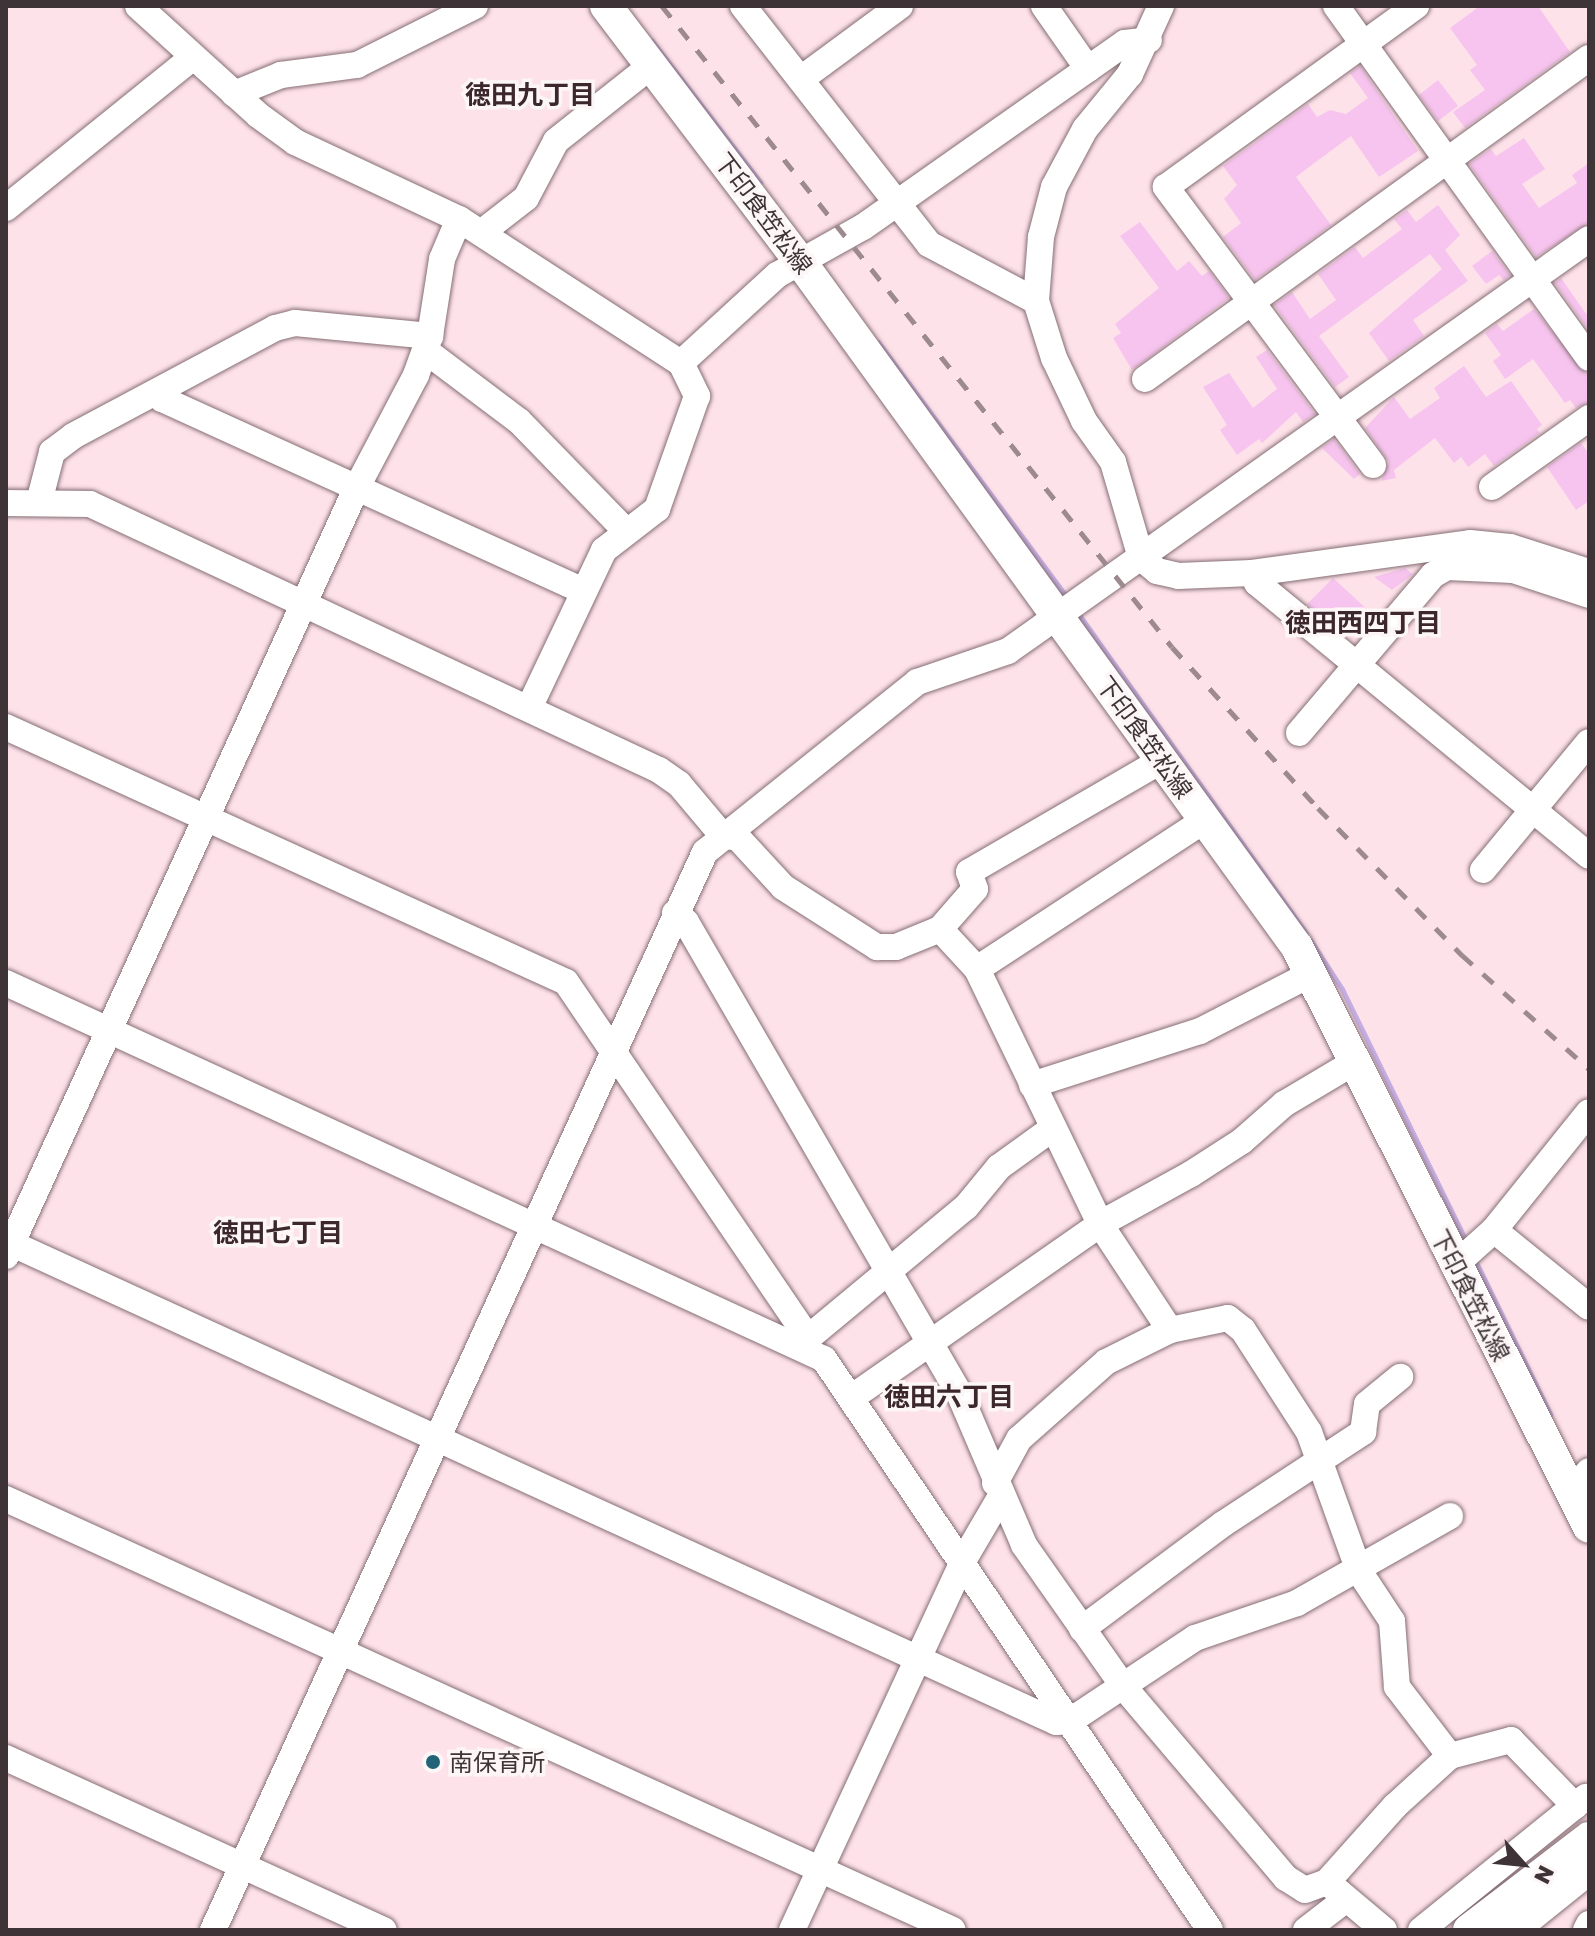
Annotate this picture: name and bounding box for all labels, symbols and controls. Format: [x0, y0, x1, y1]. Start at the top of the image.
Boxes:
district label: 徳田九丁目 [465, 79, 595, 111]
street label: 下印食笠松線 [709, 147, 819, 279]
district label: 徳田西四丁目 [1285, 607, 1441, 639]
street label: 下印食笠松線 [1091, 670, 1199, 804]
district label: 徳田七丁目 [213, 1217, 343, 1249]
street label: 下印食笠松線 [1425, 1224, 1517, 1366]
district label: 徳田六丁目 [884, 1381, 1014, 1413]
place label: 南保育所 [449, 1748, 545, 1776]
marker: 南保育所 [424, 1753, 442, 1771]
north arrow [1483, 1824, 1563, 1904]
text: N [1529, 1862, 1561, 1889]

